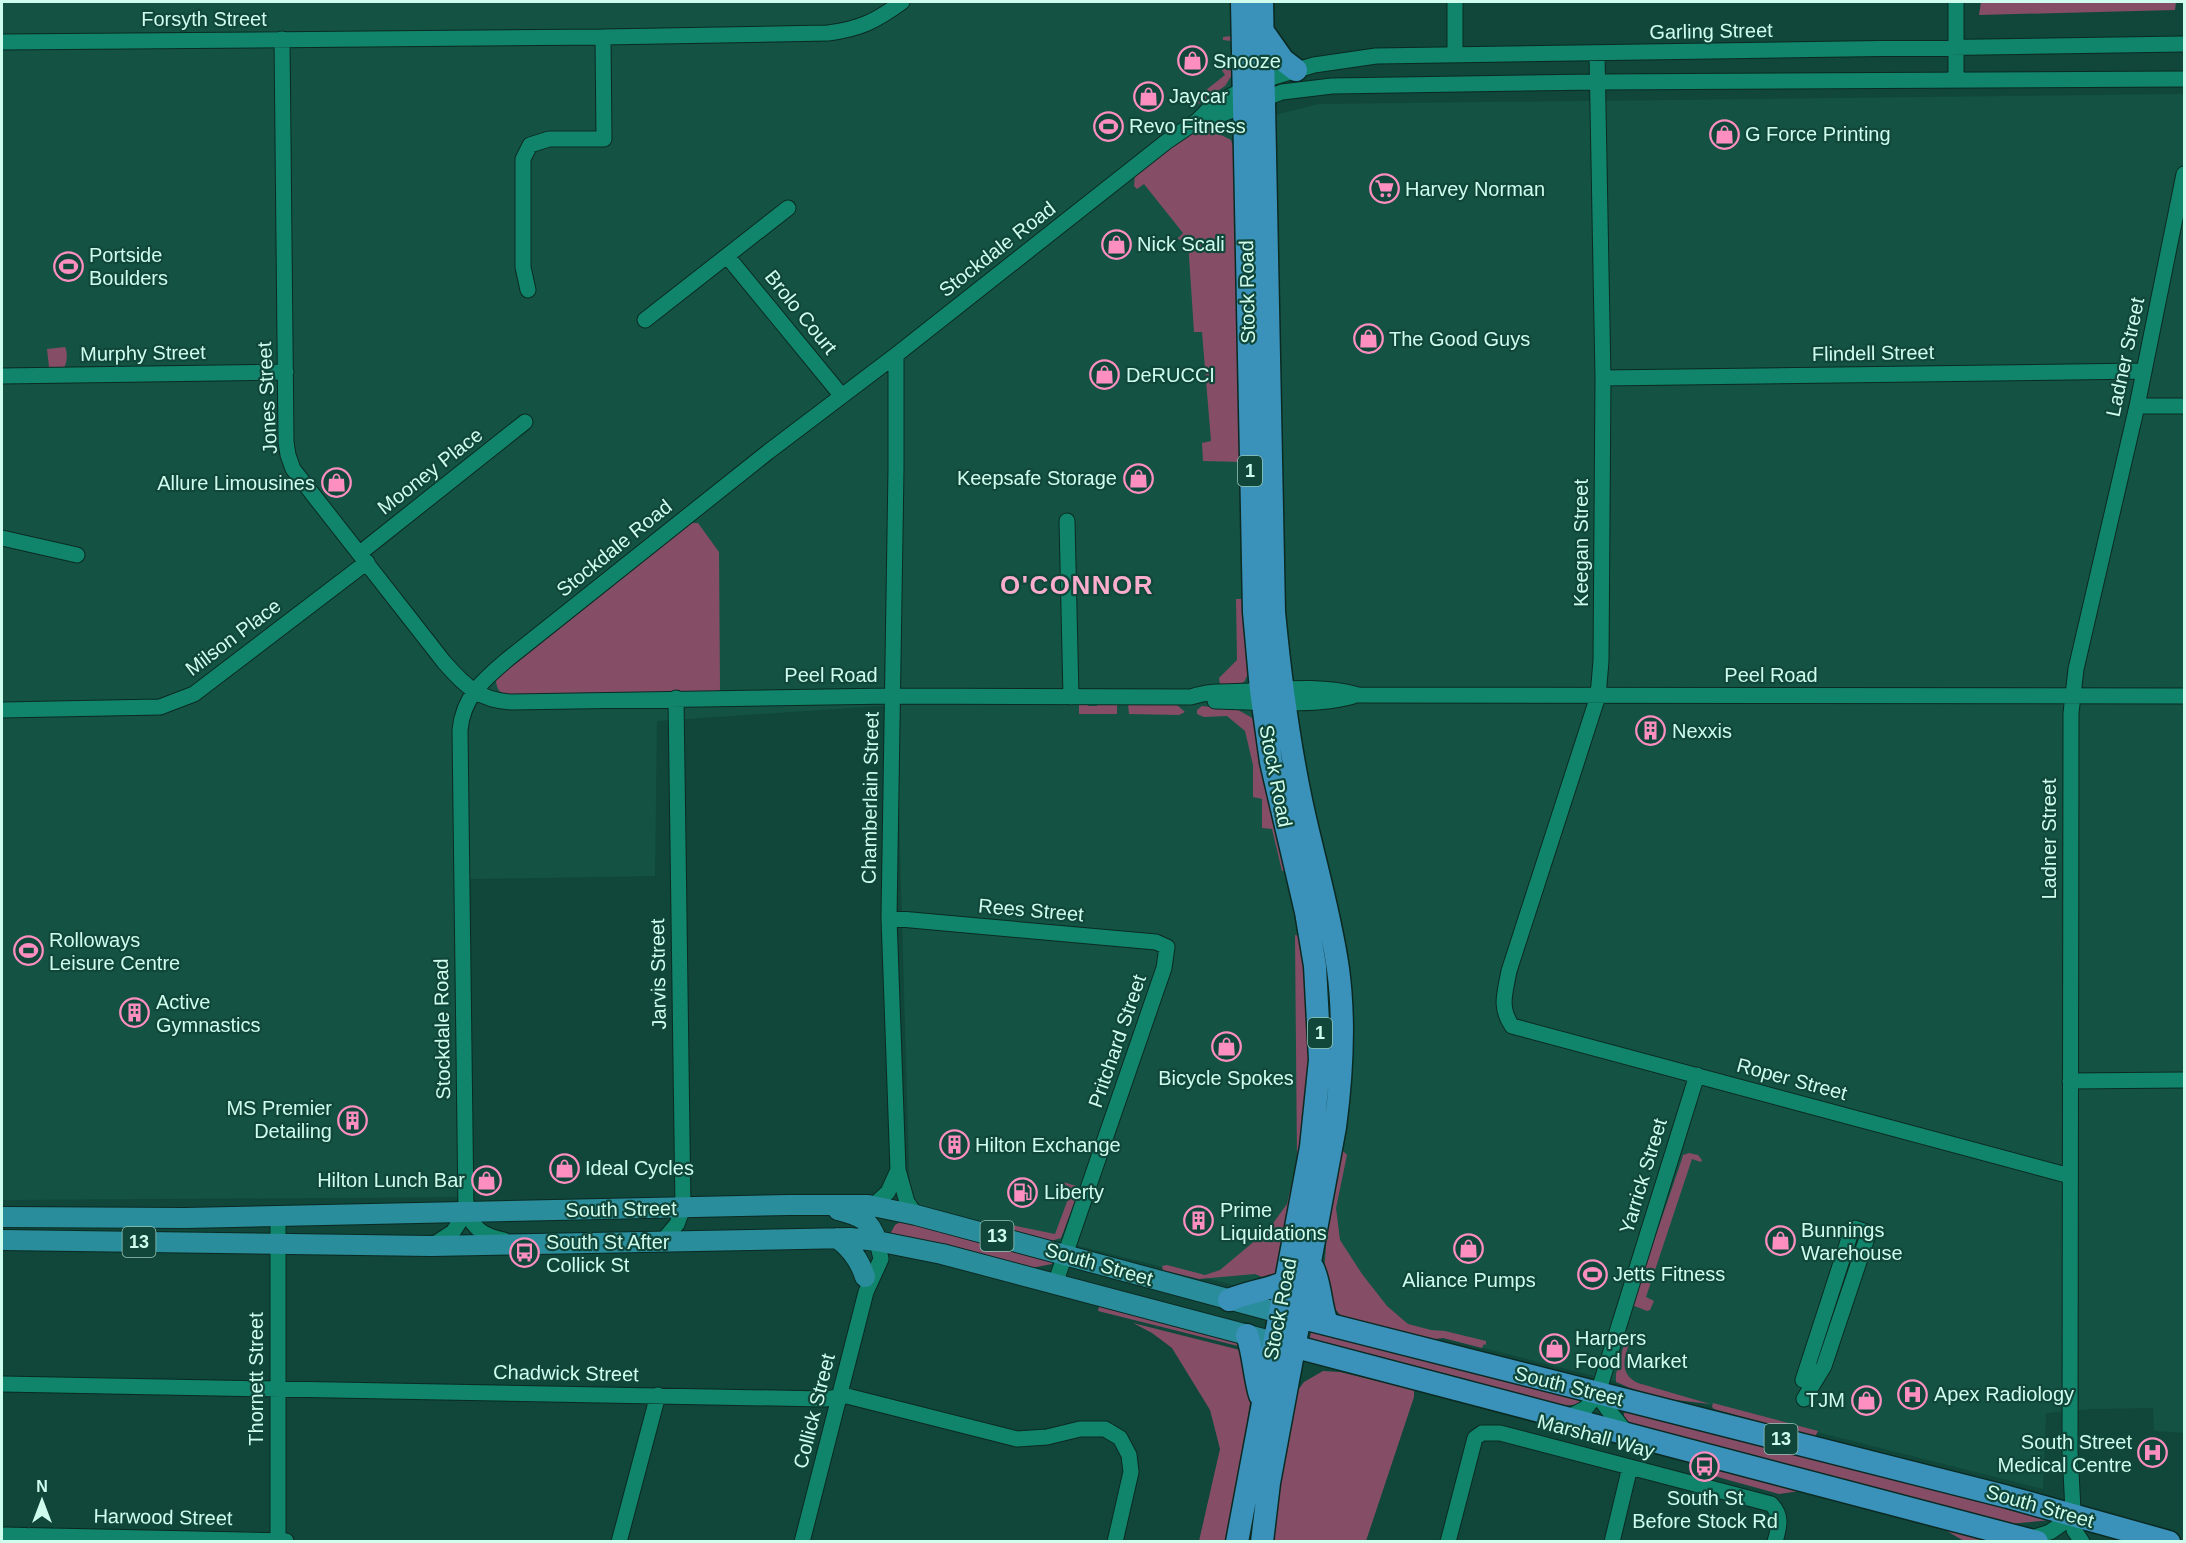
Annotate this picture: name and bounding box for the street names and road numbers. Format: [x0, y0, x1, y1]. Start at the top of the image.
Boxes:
street label: Forsyth Street [141, 8, 267, 30]
street label: Garling Street [1649, 19, 1773, 43]
street label: Stockdale Road [935, 197, 1059, 301]
street label: Stock Road [1235, 240, 1259, 344]
street label: Brolo Court [761, 266, 842, 359]
street label: Ladner Street [2102, 295, 2148, 419]
street label: Murphy Street [80, 341, 206, 365]
street label: Jones Street [253, 341, 281, 455]
street label: Flindell Street [1812, 341, 1935, 365]
street label: Mooney Place [373, 423, 487, 519]
road number: 1 [1238, 456, 1262, 486]
street label: Keegan Street [1570, 479, 1592, 607]
street label: Stockdale Road [552, 495, 676, 601]
street label: Milson Place [181, 594, 285, 680]
street label: Peel Road [784, 664, 878, 686]
street label: Peel Road [1724, 664, 1818, 686]
street label: Chamberlain Street [857, 711, 883, 884]
street label: Stock Road [1255, 723, 1297, 829]
street label: Ladner Street [2038, 778, 2060, 900]
street label: Rees Street [977, 894, 1085, 926]
street label: Jarvis Street [646, 918, 670, 1030]
street label: Stockdale Road [430, 958, 454, 1100]
street label: Pritchard Street [1084, 971, 1150, 1110]
road number: 1 [1308, 1018, 1332, 1048]
street label: Roper Street [1734, 1054, 1850, 1104]
street label: Yarrick Street [1615, 1115, 1671, 1236]
street label: South Street [565, 1197, 677, 1221]
road number: 13 [980, 1221, 1014, 1251]
road number: 13 [122, 1227, 156, 1257]
street label: South Street [1043, 1238, 1156, 1290]
street label: Stock Road [1259, 1256, 1301, 1362]
street label: Thornett Street [245, 1312, 267, 1446]
street label: Collick Street [789, 1351, 839, 1471]
street label: Chadwick Street [493, 1361, 639, 1385]
street label: South Street [1512, 1362, 1626, 1410]
street label: Marshall Way [1535, 1410, 1657, 1462]
road number: 13 [1764, 1424, 1798, 1454]
street label: South Street [1984, 1480, 2097, 1532]
street label: Harwood Street [93, 1505, 233, 1529]

